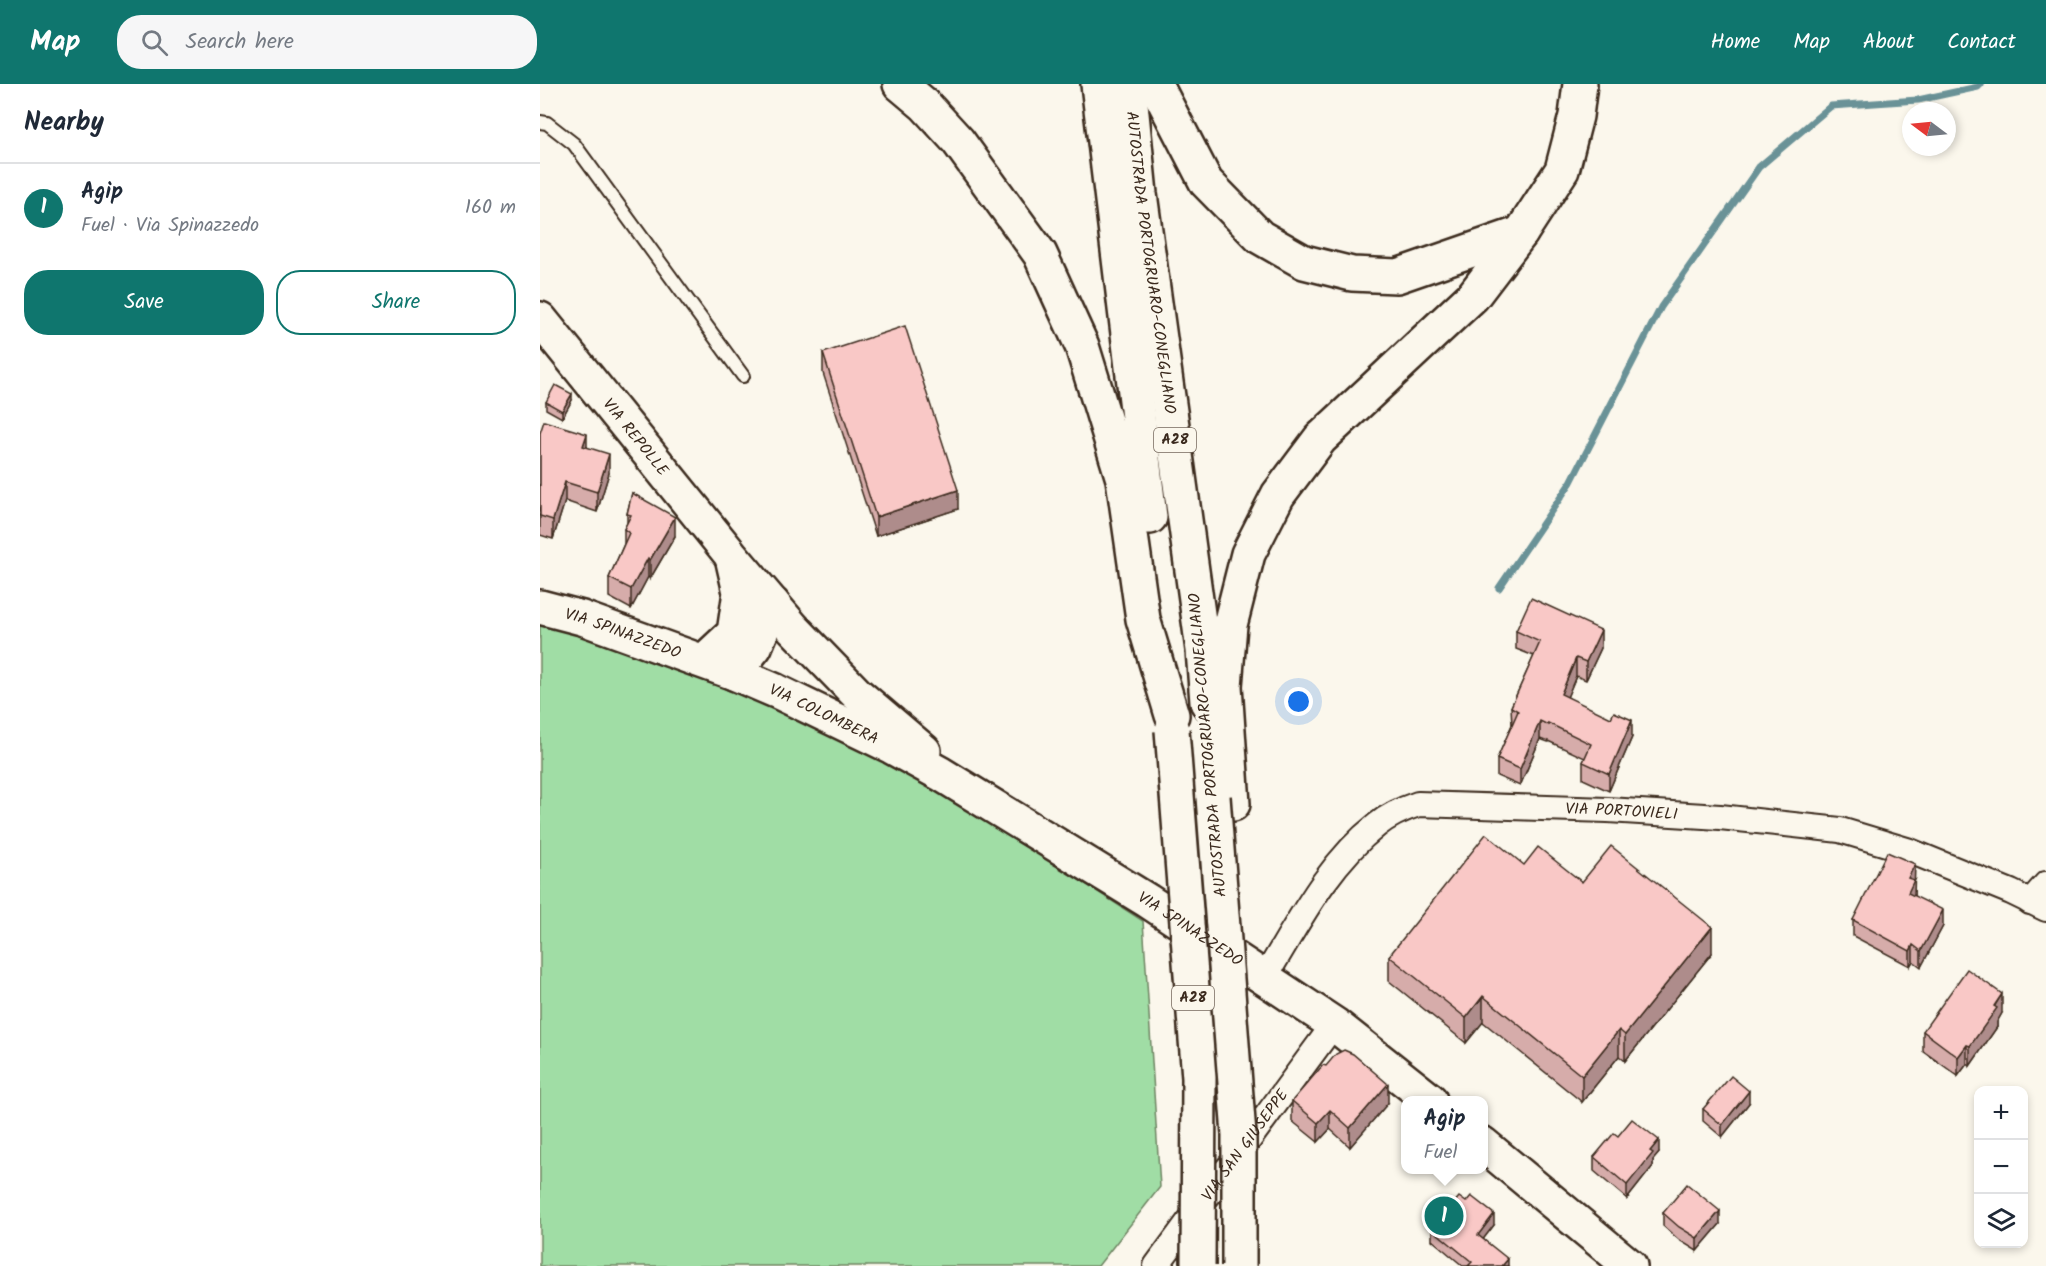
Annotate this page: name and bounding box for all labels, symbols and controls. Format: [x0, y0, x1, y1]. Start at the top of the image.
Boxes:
search box [117, 15, 537, 69]
text: Map [30, 20, 81, 65]
text: Search here [186, 25, 294, 60]
icon: search [138, 26, 171, 59]
text: Home [1711, 26, 1760, 59]
text: Map [1793, 26, 1830, 59]
text: About [1863, 26, 1914, 59]
text: Contact [1947, 26, 2016, 59]
text: Nearby [24, 102, 104, 144]
north arrow [1902, 102, 1956, 156]
street label: AUTOSTRADA PORTOGRUARO-CONEGLIANO [1119, 110, 1183, 416]
text: Agip [81, 175, 123, 210]
text: 1 [40, 192, 47, 224]
text: 160 m [465, 192, 516, 224]
text: Fuel · Via Spinazzedo [81, 210, 259, 242]
button: Save [24, 270, 264, 335]
button: Share [276, 270, 516, 335]
street label: VIA REPOLLE [596, 393, 675, 482]
road number: A28 [1154, 428, 1196, 452]
street label: AUTOSTRADA PORTOGRUARO-CONEGLIANO [1182, 592, 1234, 898]
street label: VIA SPINAZZEDO [562, 602, 685, 665]
street label: VIA COLOMBERA [765, 677, 883, 751]
your location [1284, 687, 1313, 716]
street label: VIA PORTOVIELI [1565, 796, 1679, 827]
street label: VIA SPINAZZEDO [1133, 885, 1248, 973]
road number: A28 [1172, 986, 1214, 1010]
street label: VIA SAN GIUSEPPE [1195, 1083, 1295, 1207]
map controls [1974, 1086, 2028, 1248]
button: + [1974, 1086, 2028, 1140]
popup [1401, 1096, 1488, 1174]
text: Agip [1424, 1102, 1466, 1137]
text: Fuel [1424, 1137, 1457, 1169]
button: − [1974, 1140, 2028, 1194]
pin: 1 [1424, 1194, 1464, 1238]
button: layers [1974, 1194, 2028, 1248]

